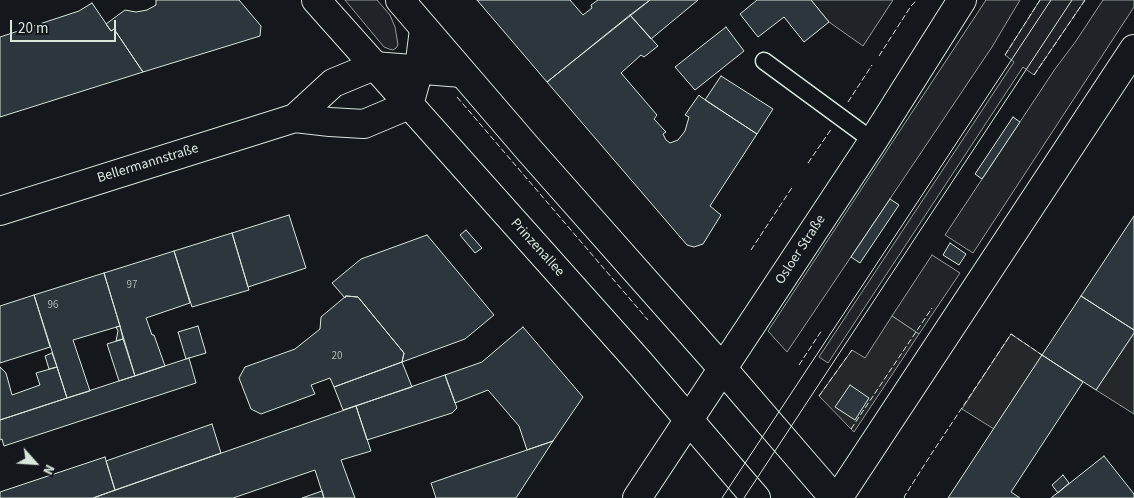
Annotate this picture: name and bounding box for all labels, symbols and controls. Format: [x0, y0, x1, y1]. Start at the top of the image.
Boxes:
scale bar [12, 10, 119, 42]
text: 20 m [18, 18, 48, 39]
street label: Bellermannstraße [95, 141, 201, 187]
street label: Osloer Straße [772, 212, 830, 288]
street label: Prinzenallee [507, 215, 567, 281]
house number: 97 [127, 279, 137, 293]
house number: 96 [48, 299, 58, 313]
house number: 20 [332, 350, 342, 364]
north arrow [10, 438, 60, 488]
text: N [37, 461, 60, 478]

